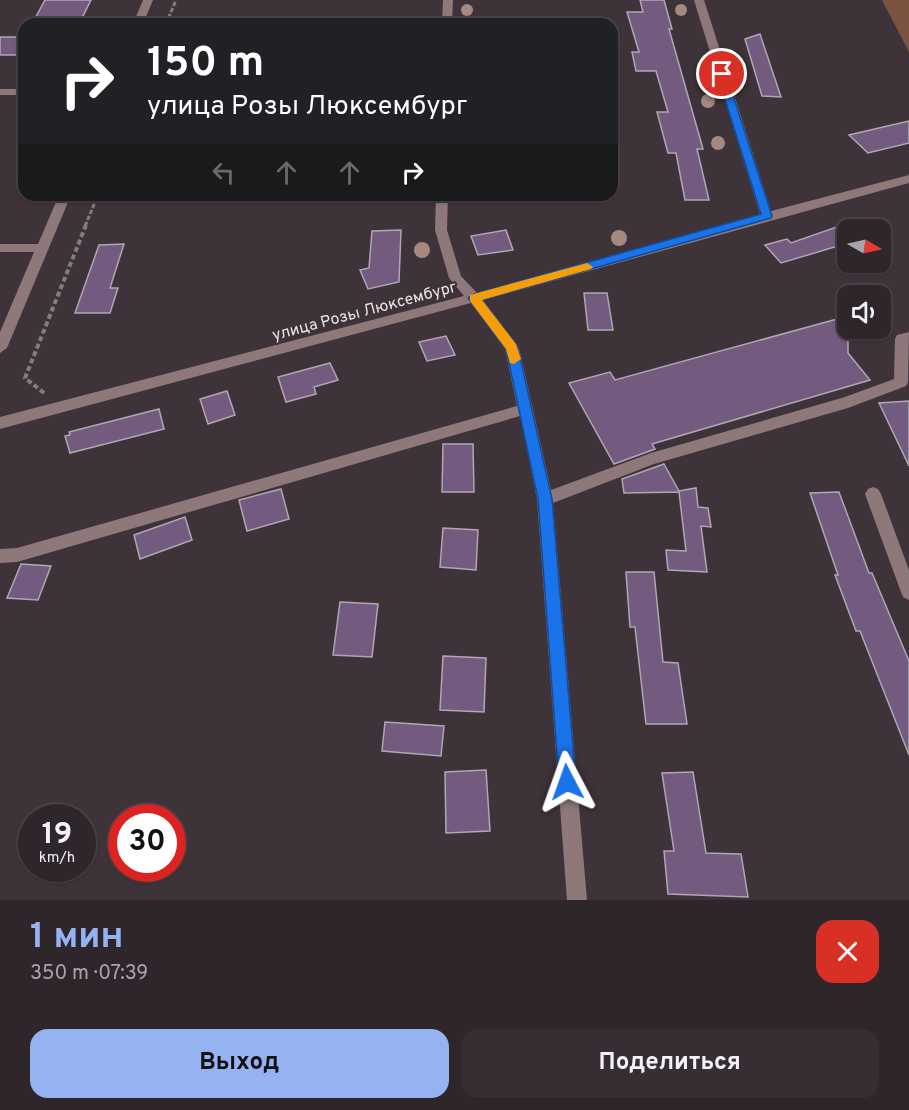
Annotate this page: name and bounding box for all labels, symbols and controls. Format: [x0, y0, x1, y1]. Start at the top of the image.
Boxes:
text: 150 m [147, 38, 264, 91]
icon: right [48, 42, 126, 120]
pin [696, 48, 747, 99]
icon: arrive [705, 57, 738, 90]
text: улица Розы Люксембург [147, 90, 467, 124]
icon: left [207, 156, 240, 189]
icon: ahead [270, 156, 303, 189]
icon: ahead [333, 156, 366, 189]
icon: right [396, 156, 429, 189]
north arrow [837, 219, 891, 273]
map controls [837, 219, 891, 339]
street label: улица Розы Люксембург [270, 278, 459, 346]
button: sound [837, 285, 891, 339]
position arrow [535, 750, 599, 814]
speed limit sign: 30 [108, 804, 186, 882]
text: 19 [42, 817, 72, 854]
text: km/h [39, 849, 75, 868]
text: 1 мин [30, 915, 124, 961]
button: close [816, 920, 879, 983]
text: 350 m · 07:39 [30, 961, 148, 987]
button: Выход [30, 1029, 449, 1098]
button: Поделиться [461, 1029, 879, 1098]

